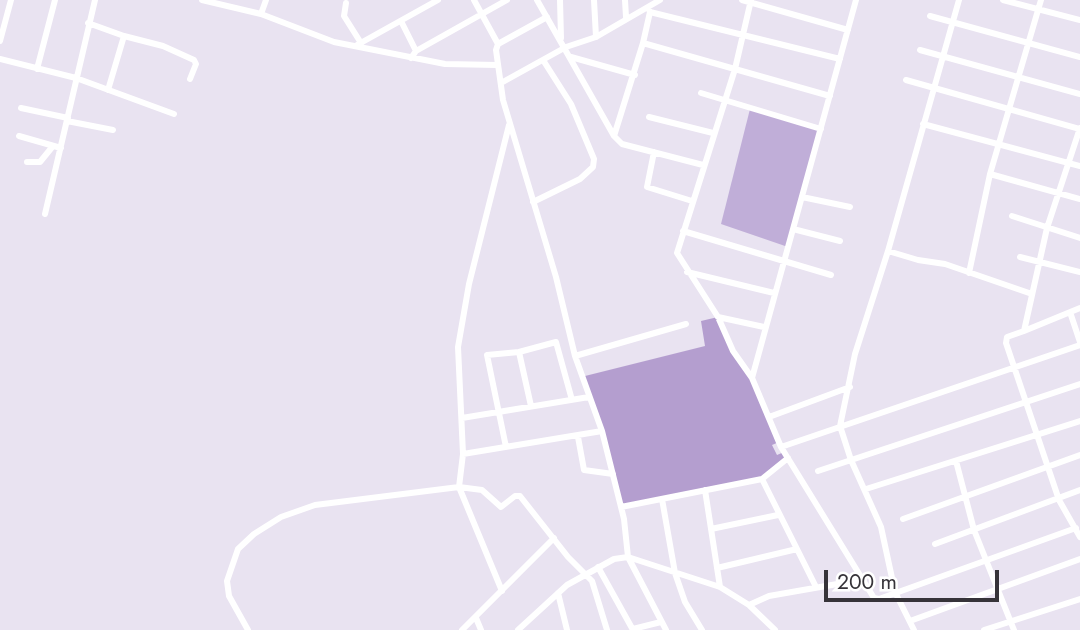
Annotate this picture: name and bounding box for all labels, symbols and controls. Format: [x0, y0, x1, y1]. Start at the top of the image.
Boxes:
scale bar [828, 556, 1003, 600]
text: 200 m [837, 567, 897, 597]

